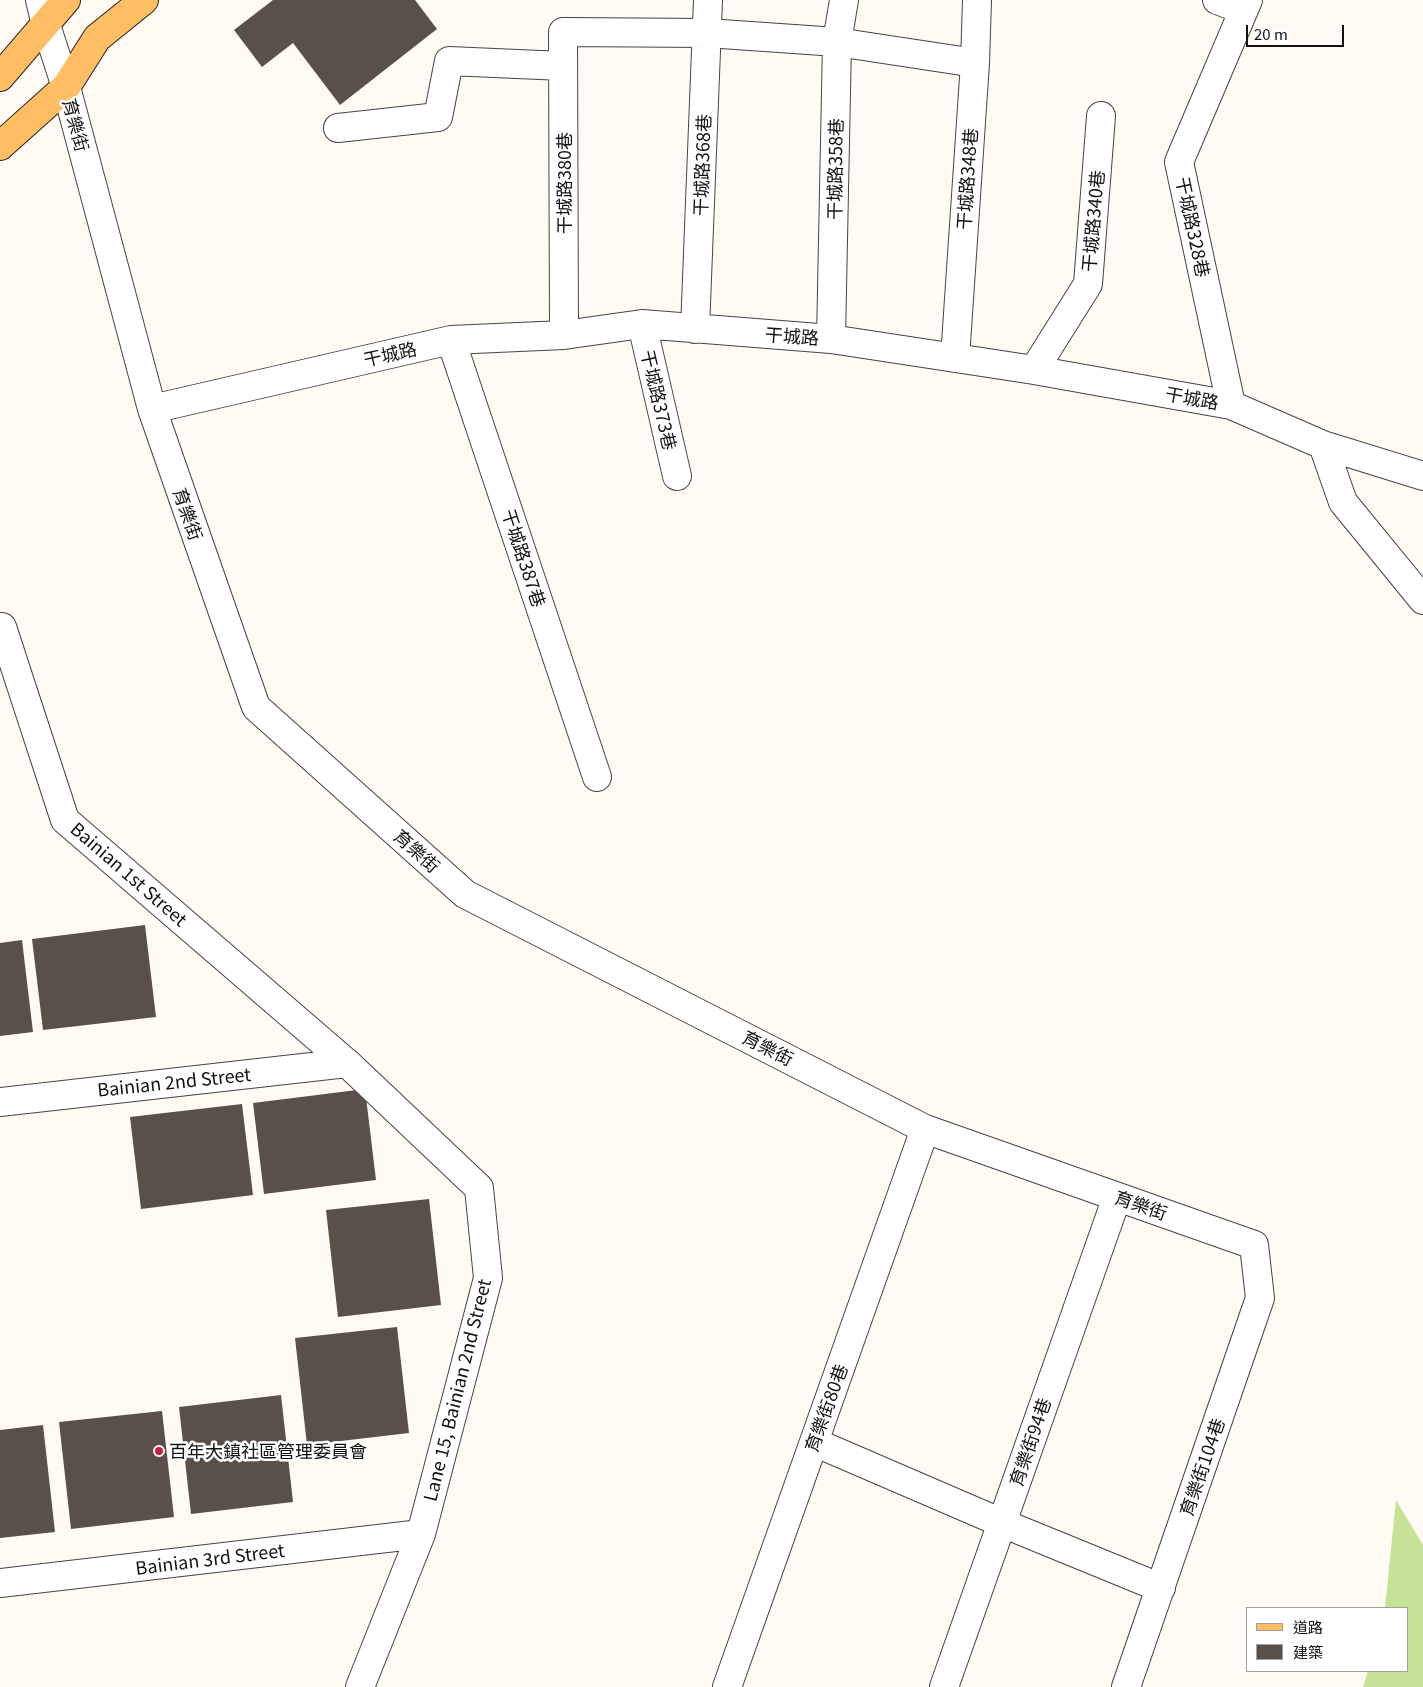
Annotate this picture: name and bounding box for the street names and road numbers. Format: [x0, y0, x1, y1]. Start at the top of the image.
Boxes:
street label: 育樂街 [59, 96, 93, 154]
street label: 干城路368巷 [689, 114, 715, 216]
street label: 干城路358巷 [823, 118, 847, 220]
street label: 干城路348巷 [953, 127, 981, 231]
street label: 干城路380巷 [553, 132, 575, 234]
street label: 干城路340巷 [1078, 169, 1108, 273]
street label: 干城路328巷 [1172, 175, 1214, 279]
street label: 干城路 [764, 323, 820, 349]
street label: 干城路 [361, 337, 419, 371]
street label: 干城路373巷 [637, 348, 681, 452]
street label: 干城路 [1164, 383, 1220, 413]
street label: 育樂街 [169, 485, 207, 543]
street label: 干城路387巷 [498, 506, 550, 610]
street label: Bainian 1st Street [66, 818, 192, 930]
street label: 育樂街 [390, 825, 444, 877]
street label: 育樂街 [739, 1026, 797, 1070]
street label: Bainian 2nd Street [96, 1063, 252, 1101]
street label: 育樂街 [1112, 1186, 1170, 1224]
street label: Lane 15, Bainian 2nd Street [419, 1277, 495, 1503]
street label: 育樂街80巷 [800, 1361, 852, 1455]
street label: 育樂街94巷 [1005, 1395, 1055, 1489]
street label: 育樂街104巷 [1175, 1415, 1229, 1519]
street label: Bainian 3rd Street [134, 1539, 286, 1579]

